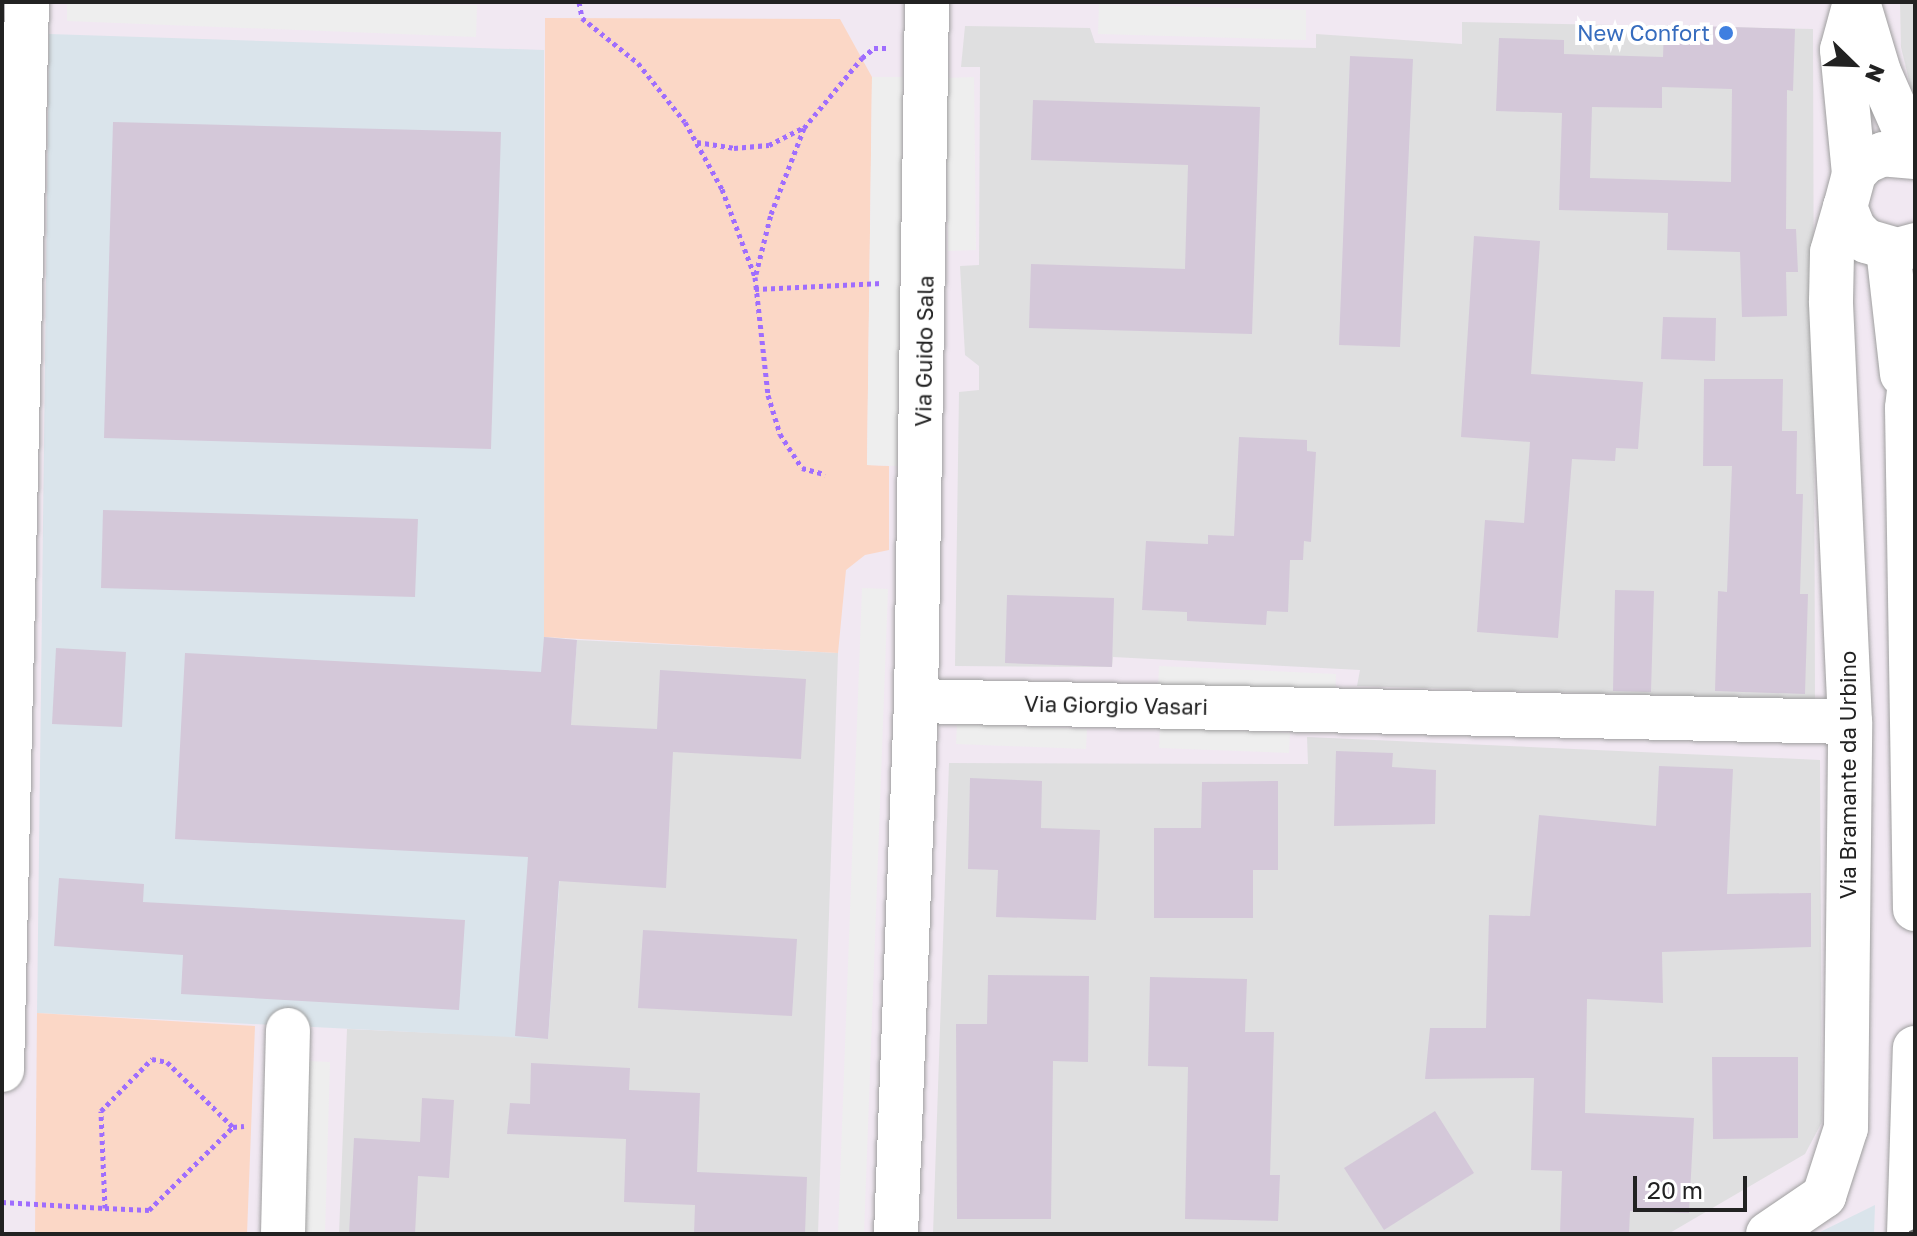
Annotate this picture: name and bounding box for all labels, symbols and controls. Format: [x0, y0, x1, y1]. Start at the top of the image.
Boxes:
place label: New Confort [1577, 20, 1710, 46]
marker: New Confort [1717, 24, 1735, 42]
north arrow [1813, 24, 1893, 104]
text: N [1860, 61, 1891, 87]
street label: Via Guido Sala [909, 275, 939, 427]
street label: Via Bramante da Urbino [1835, 651, 1861, 899]
street label: Via Giorgio Vasari [1024, 690, 1208, 720]
scale bar [1637, 1160, 1751, 1210]
text: 20 m [1647, 1175, 1703, 1204]

